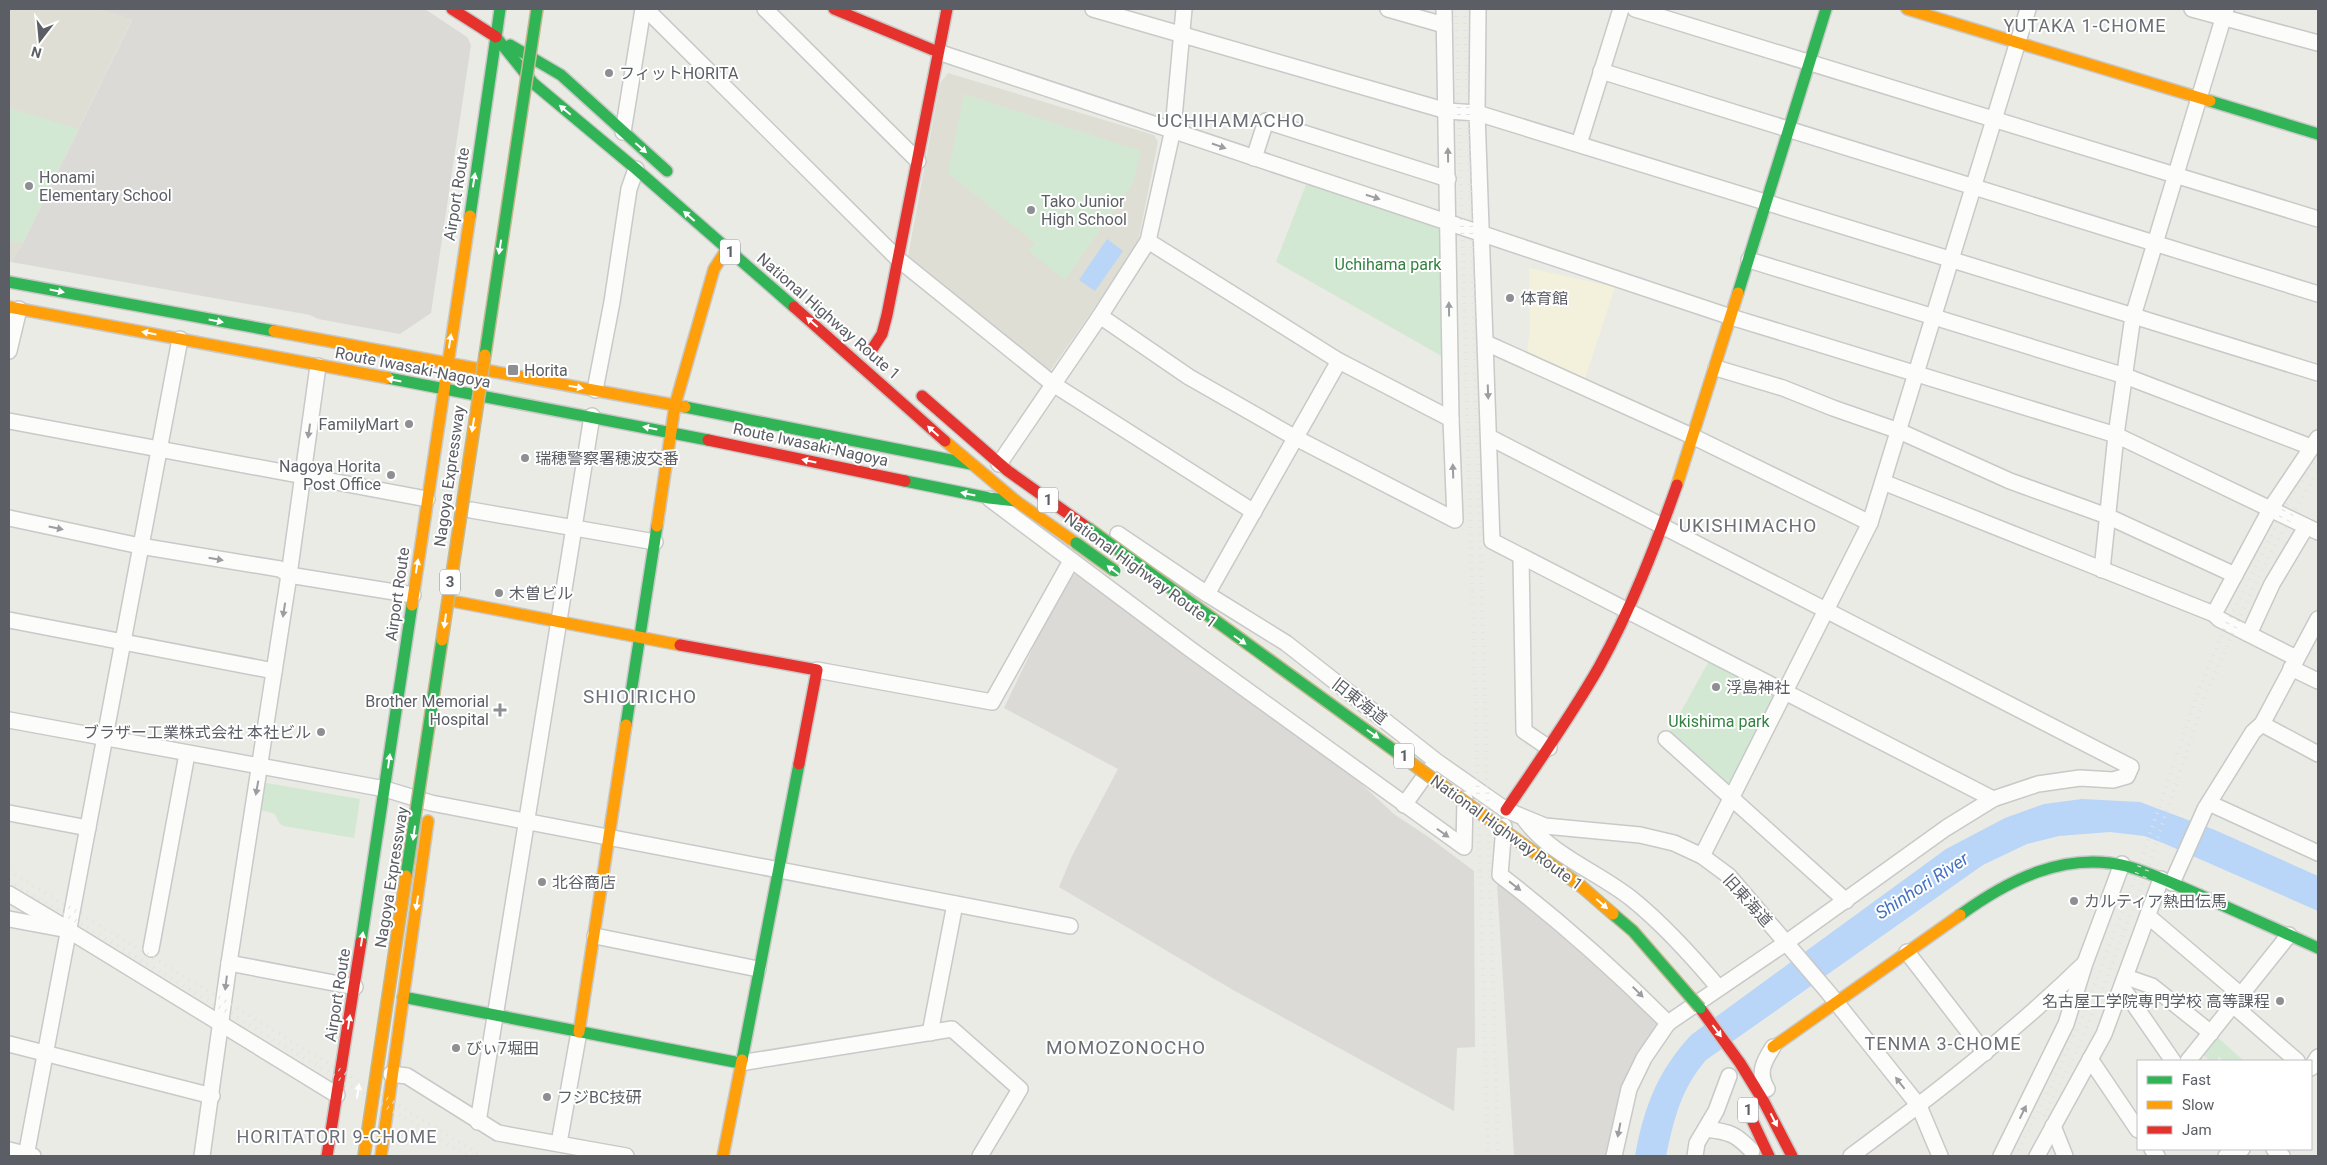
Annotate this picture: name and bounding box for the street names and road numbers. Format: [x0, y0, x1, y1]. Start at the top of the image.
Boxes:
street label: Airport Route [440, 146, 473, 242]
road number: 1 [720, 240, 740, 264]
street label: National Highway Route 1 [753, 249, 904, 384]
street label: Route Iwasaki-Nagoya [333, 343, 492, 392]
street label: Nagoya Expressway [430, 404, 469, 548]
street label: Route Iwasaki-Nagoya [732, 419, 890, 470]
road number: 1 [1038, 488, 1058, 512]
street label: National Highway Route 1 [1061, 509, 1221, 632]
street label: Airport Route [382, 546, 413, 642]
road number: 3 [440, 570, 460, 594]
street label: 旧東海道 [1329, 674, 1391, 729]
road number: 1 [1394, 744, 1414, 768]
street label: National Highway Route 1 [1427, 771, 1587, 894]
street label: Nagoya Expressway [371, 805, 412, 949]
street label: 旧東海道 [1719, 870, 1776, 930]
street label: Airport Route [321, 947, 354, 1043]
road number: 1 [1738, 1098, 1758, 1122]

